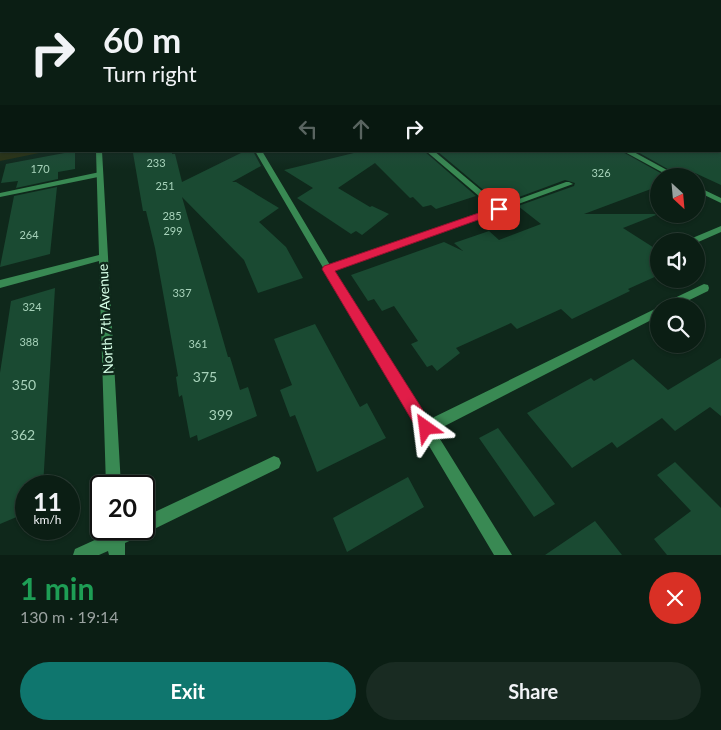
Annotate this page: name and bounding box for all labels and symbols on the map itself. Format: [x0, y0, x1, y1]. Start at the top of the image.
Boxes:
house number: 233 [146, 156, 166, 169]
house number: 170 [30, 162, 50, 175]
house number: 326 [591, 166, 611, 179]
north arrow [650, 168, 705, 222]
house number: 251 [155, 179, 175, 192]
pin [478, 188, 520, 230]
house number: 285 [162, 209, 182, 222]
house number: 299 [163, 224, 183, 237]
house number: 264 [19, 228, 39, 241]
street label: North 7th Avenue [94, 263, 116, 375]
house number: 337 [172, 286, 192, 299]
house number: 324 [22, 300, 42, 313]
house number: 388 [19, 335, 39, 348]
house number: 361 [188, 337, 208, 350]
house number: 375 [193, 368, 217, 385]
house number: 350 [12, 376, 36, 393]
position arrow [399, 401, 451, 453]
house number: 399 [209, 406, 233, 423]
house number: 362 [11, 426, 35, 443]
speed limit sign: 20 [90, 475, 155, 540]

